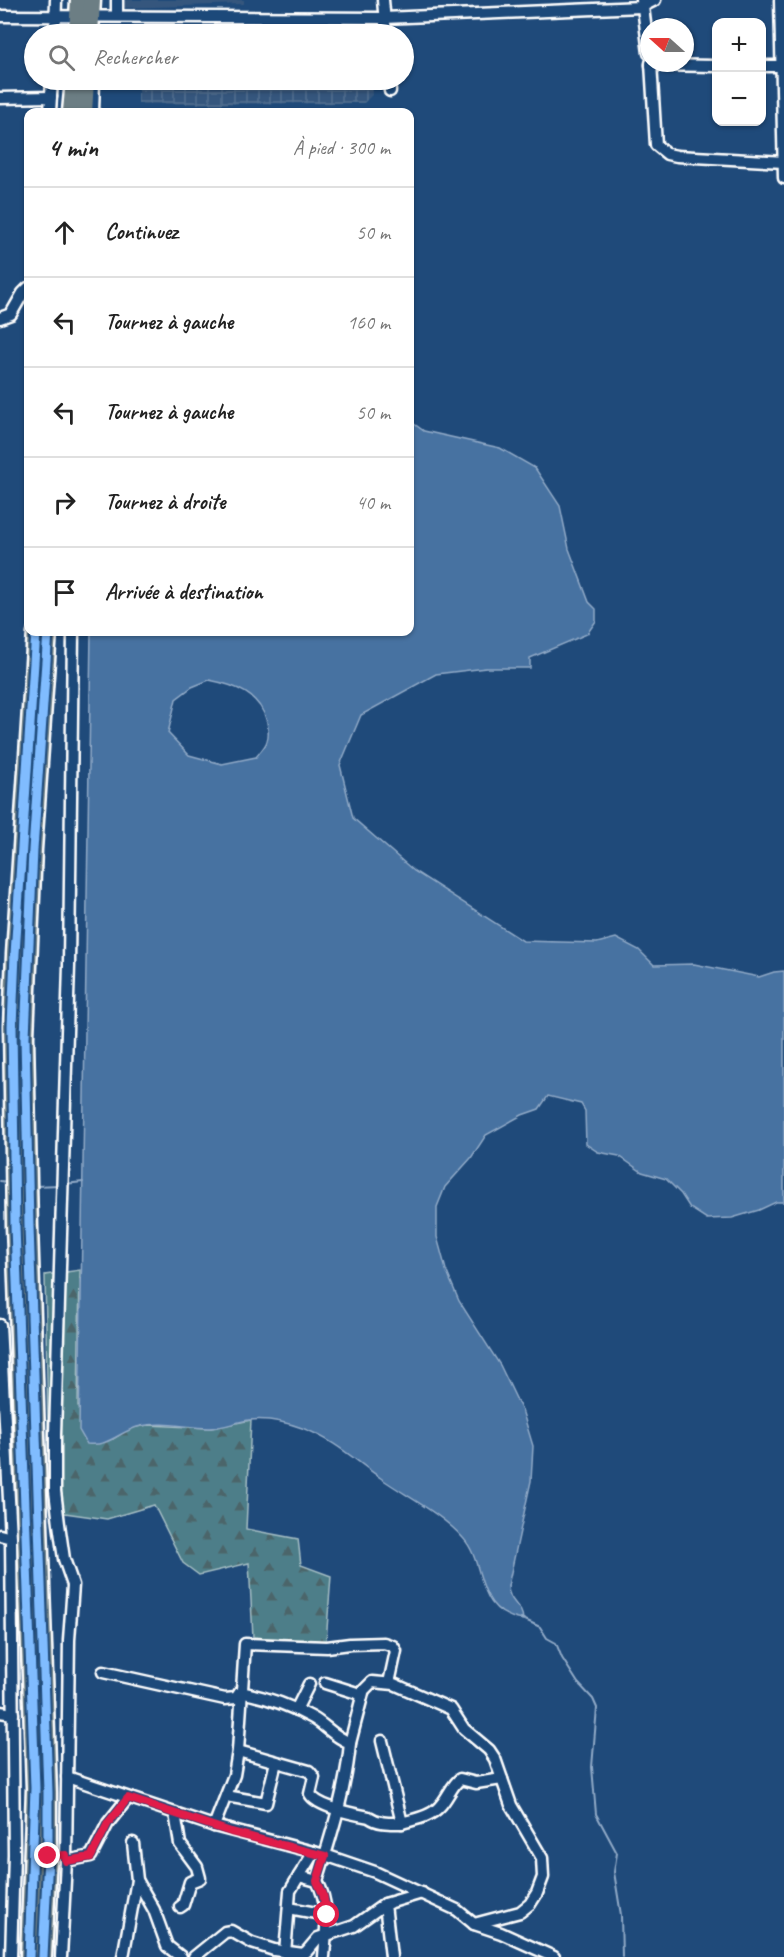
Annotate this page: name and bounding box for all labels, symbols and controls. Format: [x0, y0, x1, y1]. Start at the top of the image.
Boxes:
north arrow [640, 18, 694, 72]
map controls [712, 18, 766, 126]
button: + [712, 18, 766, 72]
search box [24, 24, 414, 90]
icon: search [45, 41, 78, 74]
text: Rechercher [93, 43, 177, 71]
button: − [712, 72, 766, 126]
text: 4 min [48, 131, 98, 164]
text: À pied · 300 m [293, 135, 390, 160]
icon: ahead [48, 216, 81, 249]
text: Continuez [105, 218, 178, 246]
text: 50 m [356, 220, 390, 245]
icon: left [48, 306, 81, 339]
text: Tournez à gauche [105, 308, 233, 336]
text: 160 m [347, 310, 390, 335]
icon: left [48, 396, 81, 429]
text: Tournez à gauche [105, 398, 233, 426]
text: 50 m [356, 400, 390, 425]
icon: right [48, 486, 81, 519]
text: Tournez à droite [105, 488, 225, 516]
text: 40 m [356, 490, 390, 515]
icon: arrive [48, 576, 81, 609]
text: Arrivée à destination [105, 578, 263, 606]
route end [34, 1842, 60, 1868]
route start [313, 1901, 339, 1927]

